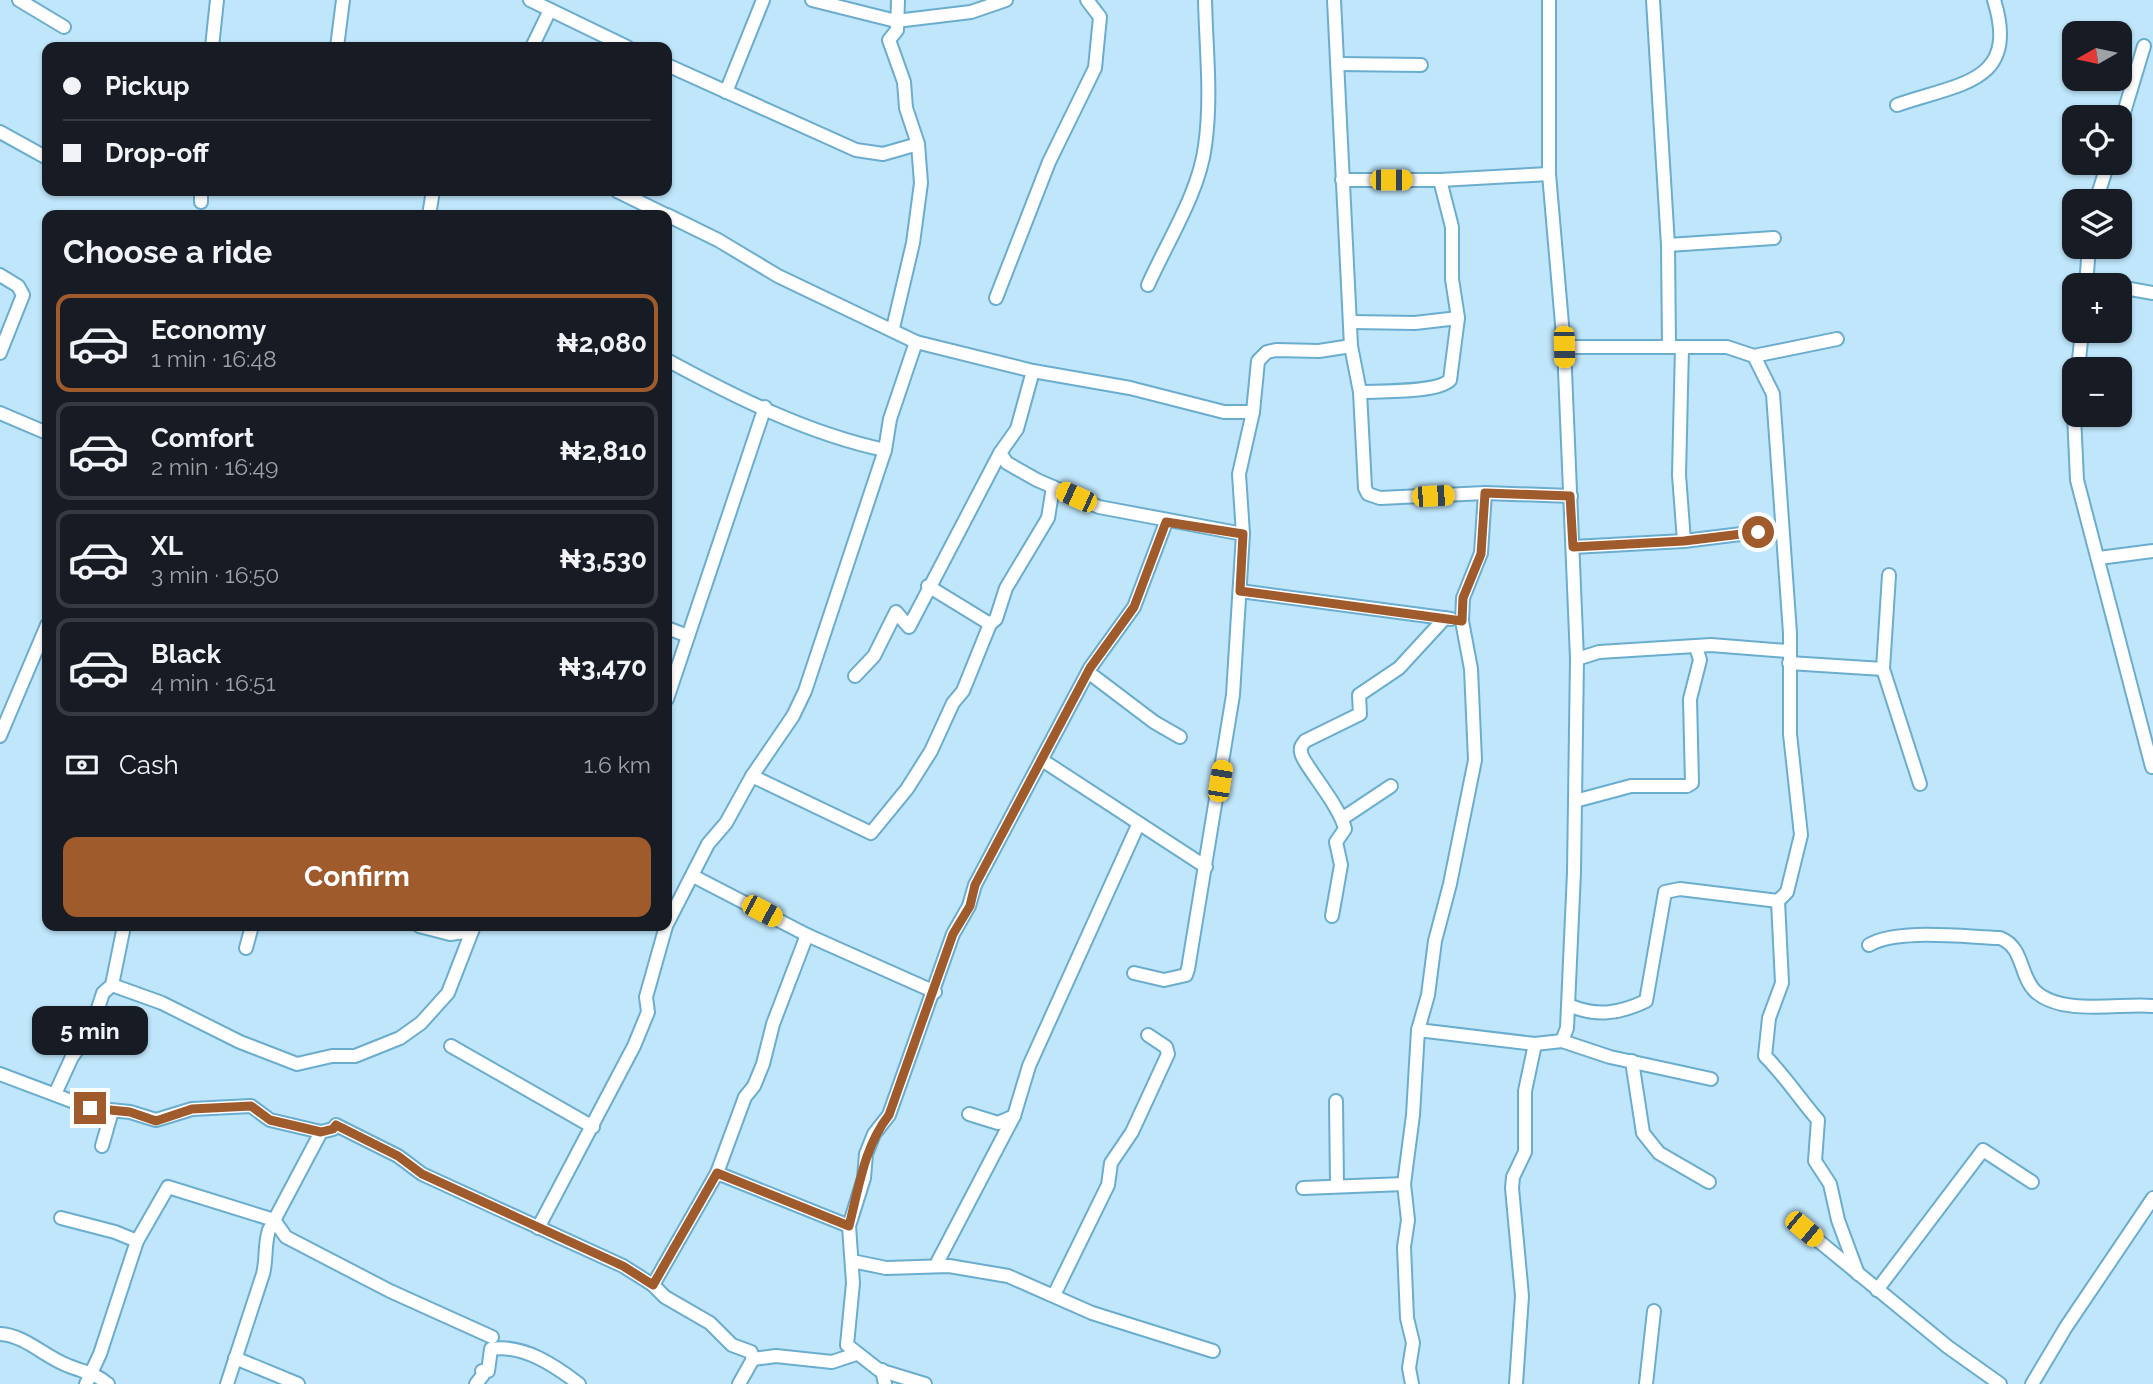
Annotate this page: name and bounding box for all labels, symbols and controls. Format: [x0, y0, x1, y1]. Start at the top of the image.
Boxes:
north arrow [2062, 21, 2132, 91]
map controls [2062, 21, 2132, 427]
text: Pickup [105, 71, 190, 101]
button: locate [2062, 105, 2132, 175]
text: Drop-off [105, 138, 209, 168]
car [1371, 170, 1413, 191]
button: layers [2062, 189, 2132, 259]
text: Choose a ride [63, 233, 272, 270]
button: + [2062, 273, 2132, 343]
icon: car [67, 312, 130, 375]
text: Economy [151, 315, 266, 345]
car [1554, 326, 1575, 368]
text: ₦2,080 [556, 328, 647, 358]
text: 1 min · 16:48 [151, 345, 277, 372]
button: − [2062, 357, 2132, 427]
icon: car [67, 420, 130, 483]
text: Comfort [151, 423, 254, 453]
text: ₦2,810 [559, 436, 647, 466]
text: 2 min · 16:49 [151, 453, 279, 480]
car [1053, 479, 1100, 515]
car [1412, 484, 1455, 508]
route start [1742, 516, 1774, 548]
icon: car [67, 528, 130, 591]
text: XL [151, 531, 183, 561]
text: ₦3,530 [559, 544, 647, 574]
text: 3 min · 16:50 [151, 561, 279, 588]
icon: car [67, 636, 130, 699]
text: Black [151, 639, 221, 669]
text: ₦3,470 [559, 652, 647, 682]
text: 4 min · 16:51 [151, 669, 275, 696]
icon: cash [63, 746, 101, 784]
text: Cash [119, 750, 179, 780]
text: 1.6 km [584, 751, 651, 778]
car [1207, 759, 1234, 803]
button: Confirm [63, 837, 651, 917]
car [739, 892, 786, 930]
callout: 5 min [32, 1006, 148, 1056]
text: 5 min [60, 1017, 120, 1044]
route end [74, 1092, 106, 1124]
car [1782, 1207, 1827, 1251]

